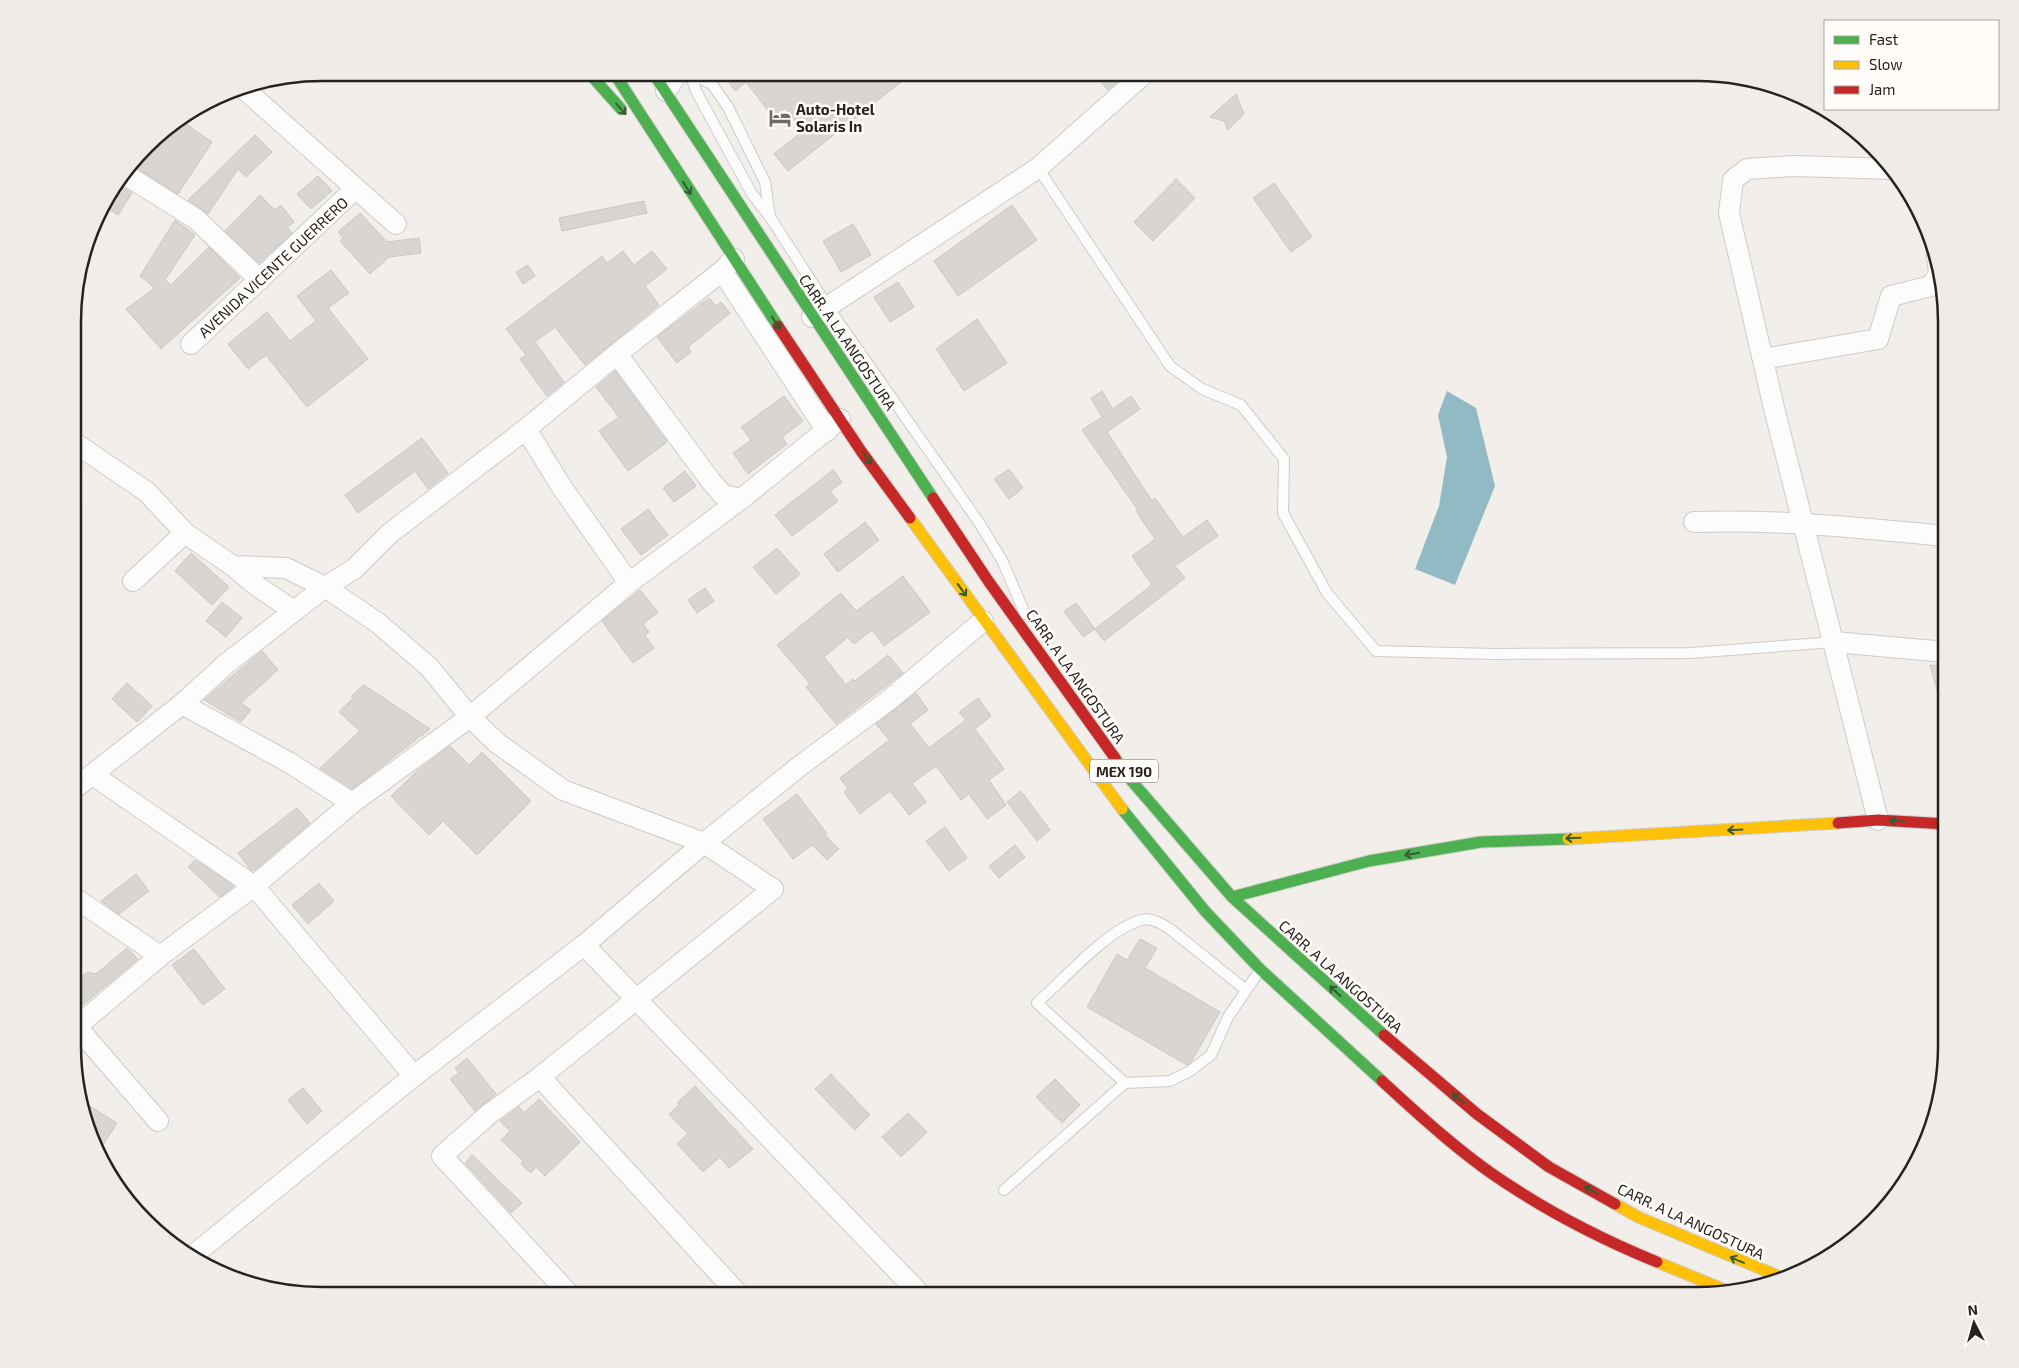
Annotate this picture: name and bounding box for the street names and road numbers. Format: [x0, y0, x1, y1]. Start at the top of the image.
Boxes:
street label: AVENIDA VICENTE GUERRERO [195, 193, 351, 341]
street label: CARR. A LA ANGOSTURA [796, 271, 901, 414]
street label: CARR. A LA ANGOSTURA [1023, 605, 1130, 747]
road number: MEX 190 [1090, 759, 1158, 782]
street label: CARR. A LA ANGOSTURA [1276, 916, 1407, 1037]
street label: CARR. A LA ANGOSTURA [1615, 1179, 1768, 1263]

